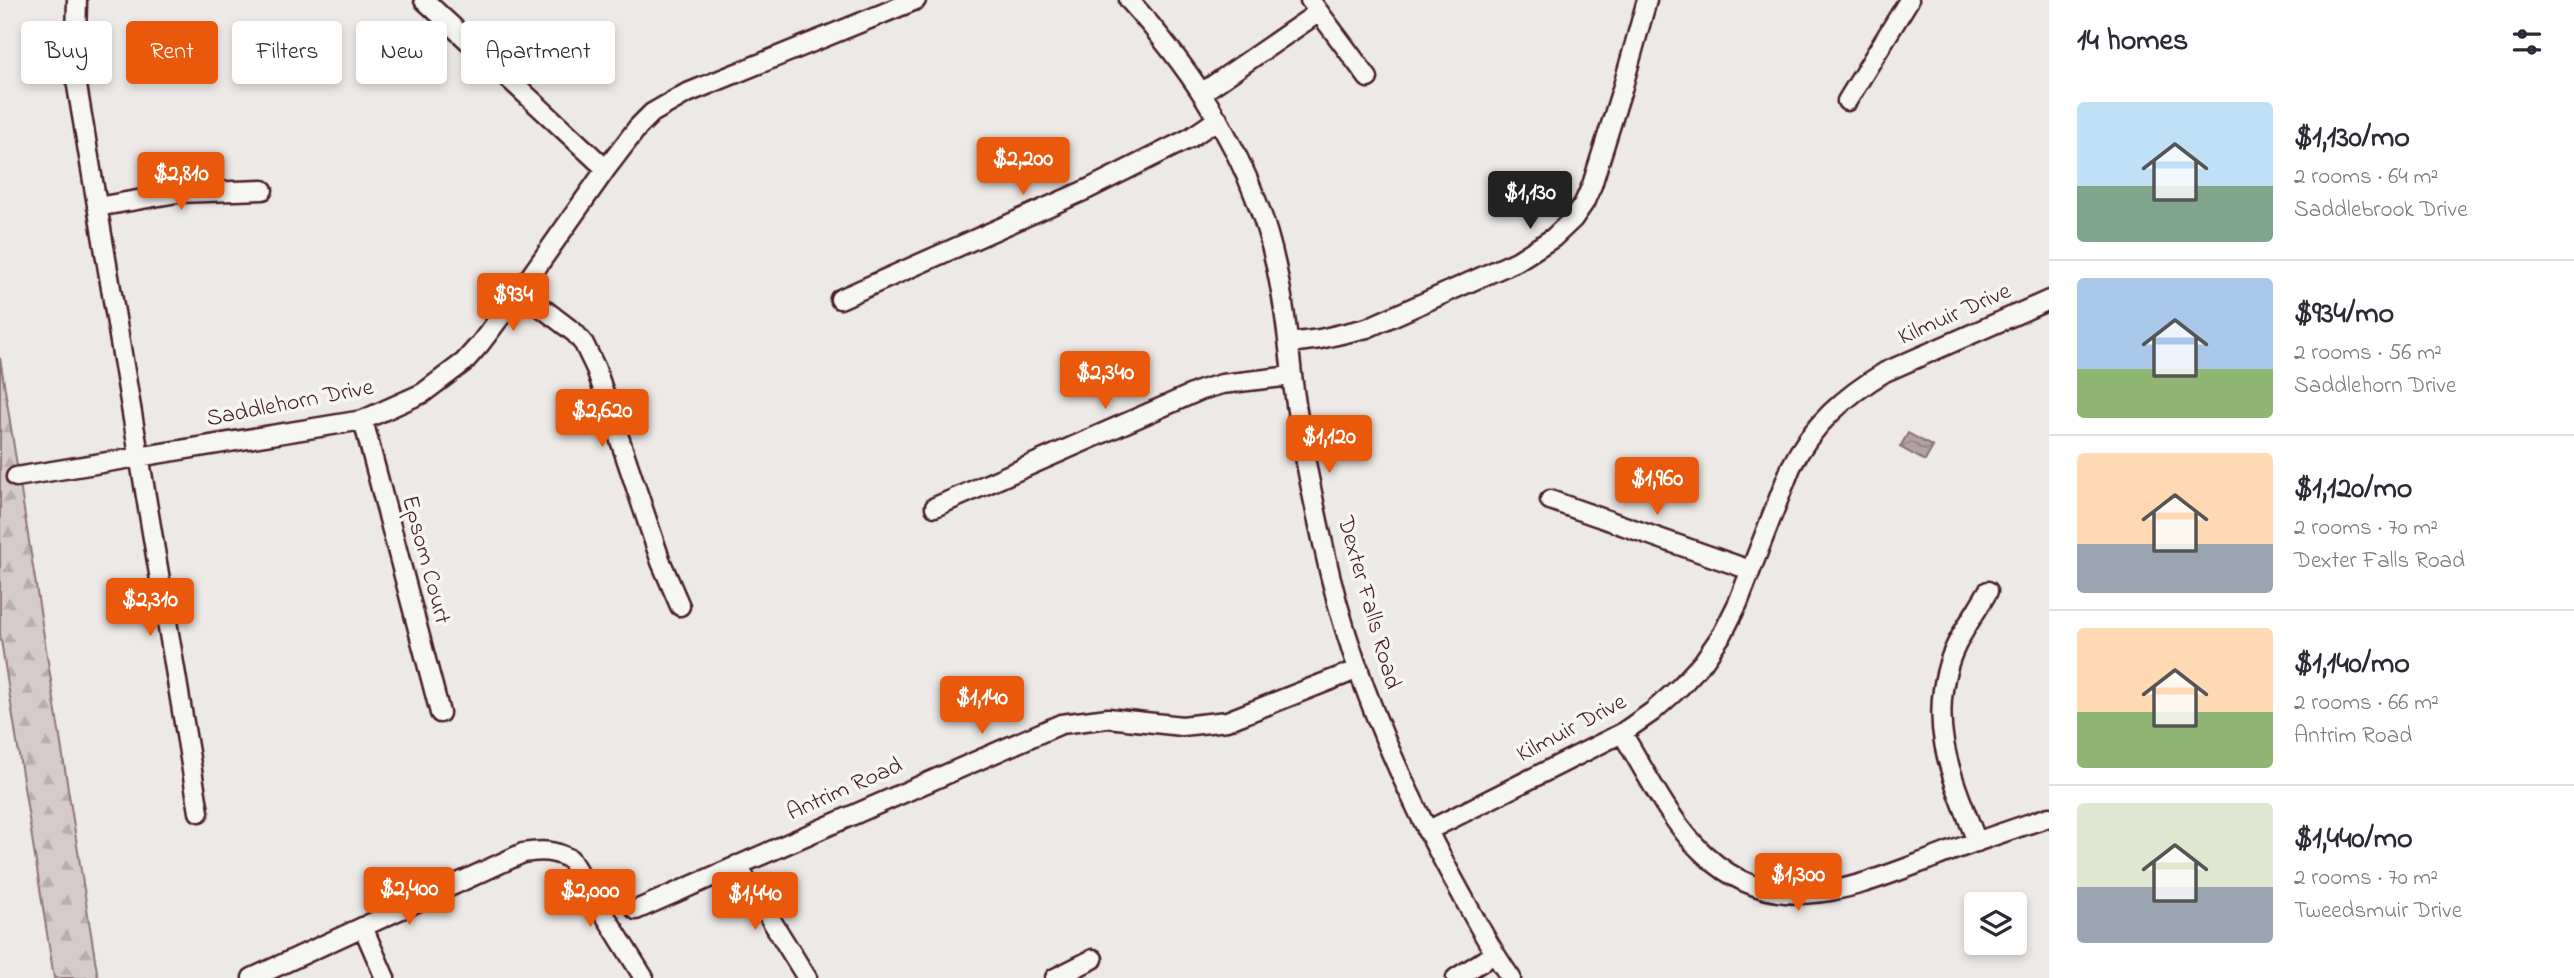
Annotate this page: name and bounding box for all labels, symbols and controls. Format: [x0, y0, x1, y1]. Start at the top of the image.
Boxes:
text: 14 homes [2077, 20, 2188, 64]
chip: Buy [21, 21, 112, 84]
chip: Rent [126, 21, 218, 84]
chip: Filters [232, 21, 342, 84]
chip: New [356, 21, 447, 84]
chip: Apartment [461, 21, 615, 84]
icon: filters [2508, 23, 2546, 61]
text: $1,130/mo [2294, 117, 2410, 161]
icon: home [2133, 130, 2217, 214]
pin: $2,200 [966, 138, 1080, 197]
text: $2,200 [993, 143, 1053, 176]
pin: $2,810 [124, 152, 238, 212]
text: $2,810 [153, 158, 209, 191]
text: 2 rooms · 64 m² [2294, 161, 2438, 194]
pin: $1,130 [1473, 172, 1587, 231]
text: $1,130 [1504, 177, 1556, 210]
text: Saddlebrook Drive [2294, 194, 2468, 227]
pin: $934 [472, 274, 554, 333]
street label: Kilmuir Drive [1893, 274, 2017, 355]
text: $934 [493, 279, 533, 312]
text: $934/mo [2294, 293, 2394, 337]
icon: home [2133, 306, 2217, 390]
text: 2 rooms · 56 m² [2294, 337, 2442, 370]
pin: $2,340 [1048, 352, 1162, 411]
text: $2,340 [1076, 357, 1134, 390]
text: Saddlehorn Drive [2294, 370, 2456, 403]
street label: Saddlehorn Drive [204, 371, 377, 437]
pin: $2,620 [545, 390, 659, 449]
text: $2,620 [572, 395, 632, 428]
pin: $1,120 [1272, 416, 1386, 475]
text: $1,120 [1302, 421, 1356, 454]
pin: $1,960 [1600, 458, 1714, 517]
text: $1,960 [1631, 463, 1683, 496]
text: $1,120/mo [2294, 468, 2412, 512]
icon: home [2133, 481, 2217, 565]
street label: Epsom Court [391, 492, 459, 628]
street label: Dexter Falls Road [1326, 511, 1410, 694]
text: 2 rooms · 70 m² [2294, 512, 2438, 545]
text: Dexter Falls Road [2294, 545, 2465, 578]
pin: $2,310 [93, 578, 207, 638]
text: $2,310 [122, 584, 178, 617]
text: $1,140/mo [2294, 643, 2410, 687]
icon: home [2133, 656, 2217, 740]
pin: $1,140 [925, 676, 1039, 736]
text: $1,140 [956, 682, 1008, 715]
street label: Kilmuir Drive [1511, 685, 1633, 773]
text: 2 rooms · 66 m² [2294, 687, 2439, 720]
text: Antrim Road [2294, 720, 2412, 753]
street label: Antrim Road [782, 749, 909, 831]
text: $1,440/mo [2294, 818, 2413, 862]
icon: home [2133, 831, 2217, 915]
pin: $1,300 [1741, 853, 1855, 913]
text: $1,300 [1771, 859, 1825, 892]
text: 2 rooms · 70 m² [2294, 862, 2438, 895]
pin: $2,400 [352, 867, 466, 927]
pin: $2,000 [533, 870, 647, 929]
pin: $1,440 [698, 872, 812, 932]
text: $2,400 [380, 873, 438, 906]
text: $2,000 [560, 875, 620, 908]
text: $1,440 [728, 878, 782, 911]
map controls [1964, 892, 2027, 955]
button: layers [1964, 892, 2027, 955]
text: Tweedsmuir Drive [2294, 895, 2462, 928]

